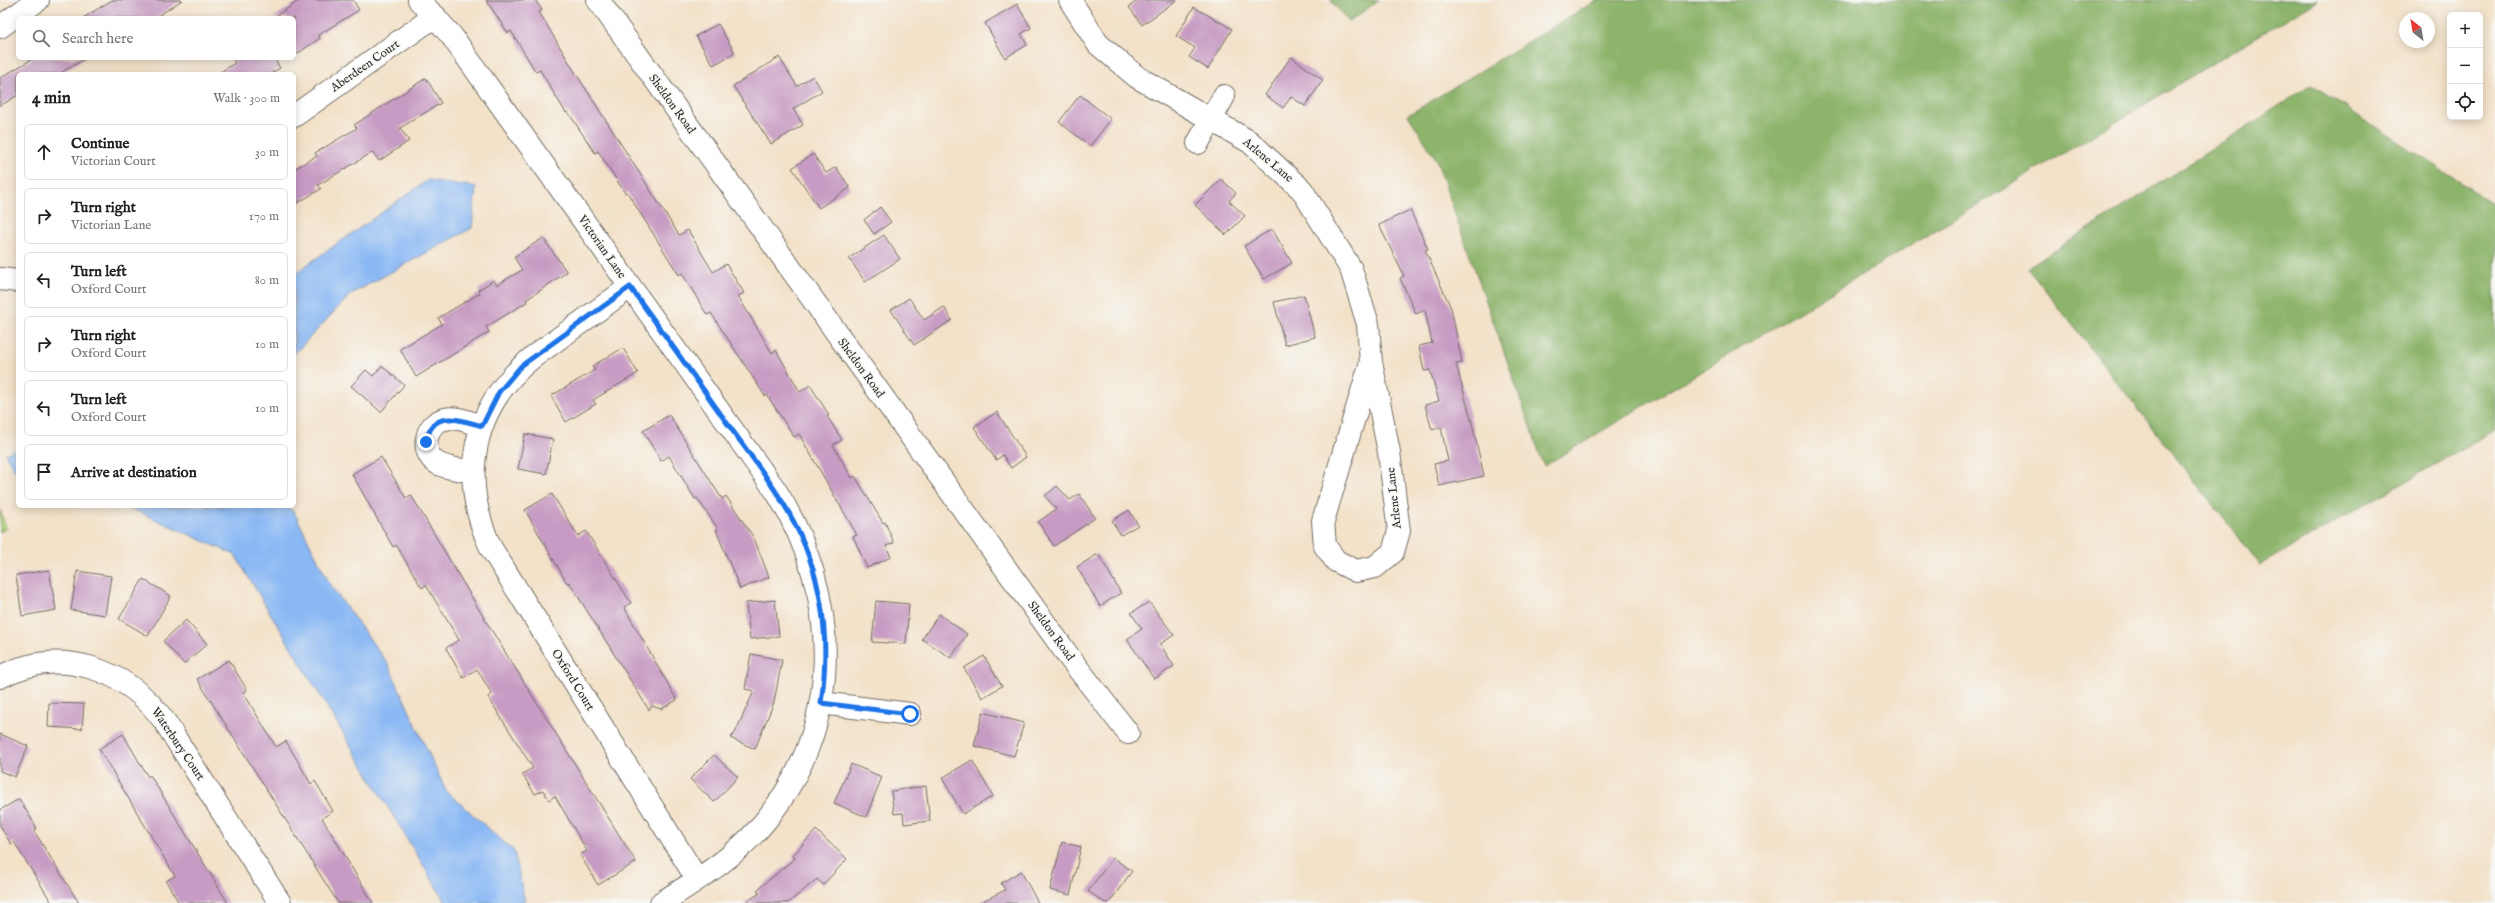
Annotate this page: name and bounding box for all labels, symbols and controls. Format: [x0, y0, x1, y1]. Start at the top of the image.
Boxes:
north arrow [2399, 12, 2435, 48]
map controls [2447, 12, 2483, 120]
button: + [2447, 12, 2483, 48]
search box [16, 16, 296, 60]
icon: search [30, 27, 52, 49]
text: Search here [62, 29, 133, 48]
street label: Aberdeen Court [327, 37, 402, 96]
button: − [2447, 48, 2483, 84]
street label: Sheldon Road [645, 71, 699, 137]
button: locate [2447, 84, 2483, 120]
text: 4 min [32, 88, 71, 109]
text: Walk · 300 m [213, 90, 280, 107]
text: Continue [71, 134, 129, 153]
street label: Arlene Lane [1239, 134, 1297, 186]
icon: ahead [33, 141, 55, 163]
text: 30 m [255, 144, 279, 161]
text: Victorian Court [71, 153, 156, 170]
text: Turn right [71, 198, 136, 217]
icon: right [33, 205, 55, 227]
text: 170 m [249, 208, 279, 225]
street label: Victorian Lane [574, 212, 630, 282]
text: Victorian Lane [71, 217, 151, 234]
text: Turn left [71, 262, 127, 281]
icon: left [33, 269, 55, 291]
text: 80 m [255, 272, 279, 289]
text: Oxford Court [71, 281, 146, 298]
text: Turn right [71, 326, 136, 345]
icon: right [33, 333, 55, 355]
street label: Sheldon Road [834, 335, 888, 401]
text: 10 m [255, 336, 279, 353]
text: Oxford Court [71, 345, 146, 362]
text: Turn left [71, 390, 127, 409]
icon: left [33, 397, 55, 419]
text: 10 m [255, 400, 279, 417]
text: Oxford Court [71, 409, 146, 426]
route end [417, 433, 435, 451]
icon: arrive [33, 461, 55, 483]
text: Arrive at destination [71, 463, 197, 482]
street label: Arlene Lane [1383, 466, 1405, 530]
street label: Sheldon Road [1024, 598, 1078, 664]
street label: Oxford Court [548, 646, 598, 714]
street label: Waterbury Court [148, 705, 208, 783]
route start [901, 705, 919, 723]

